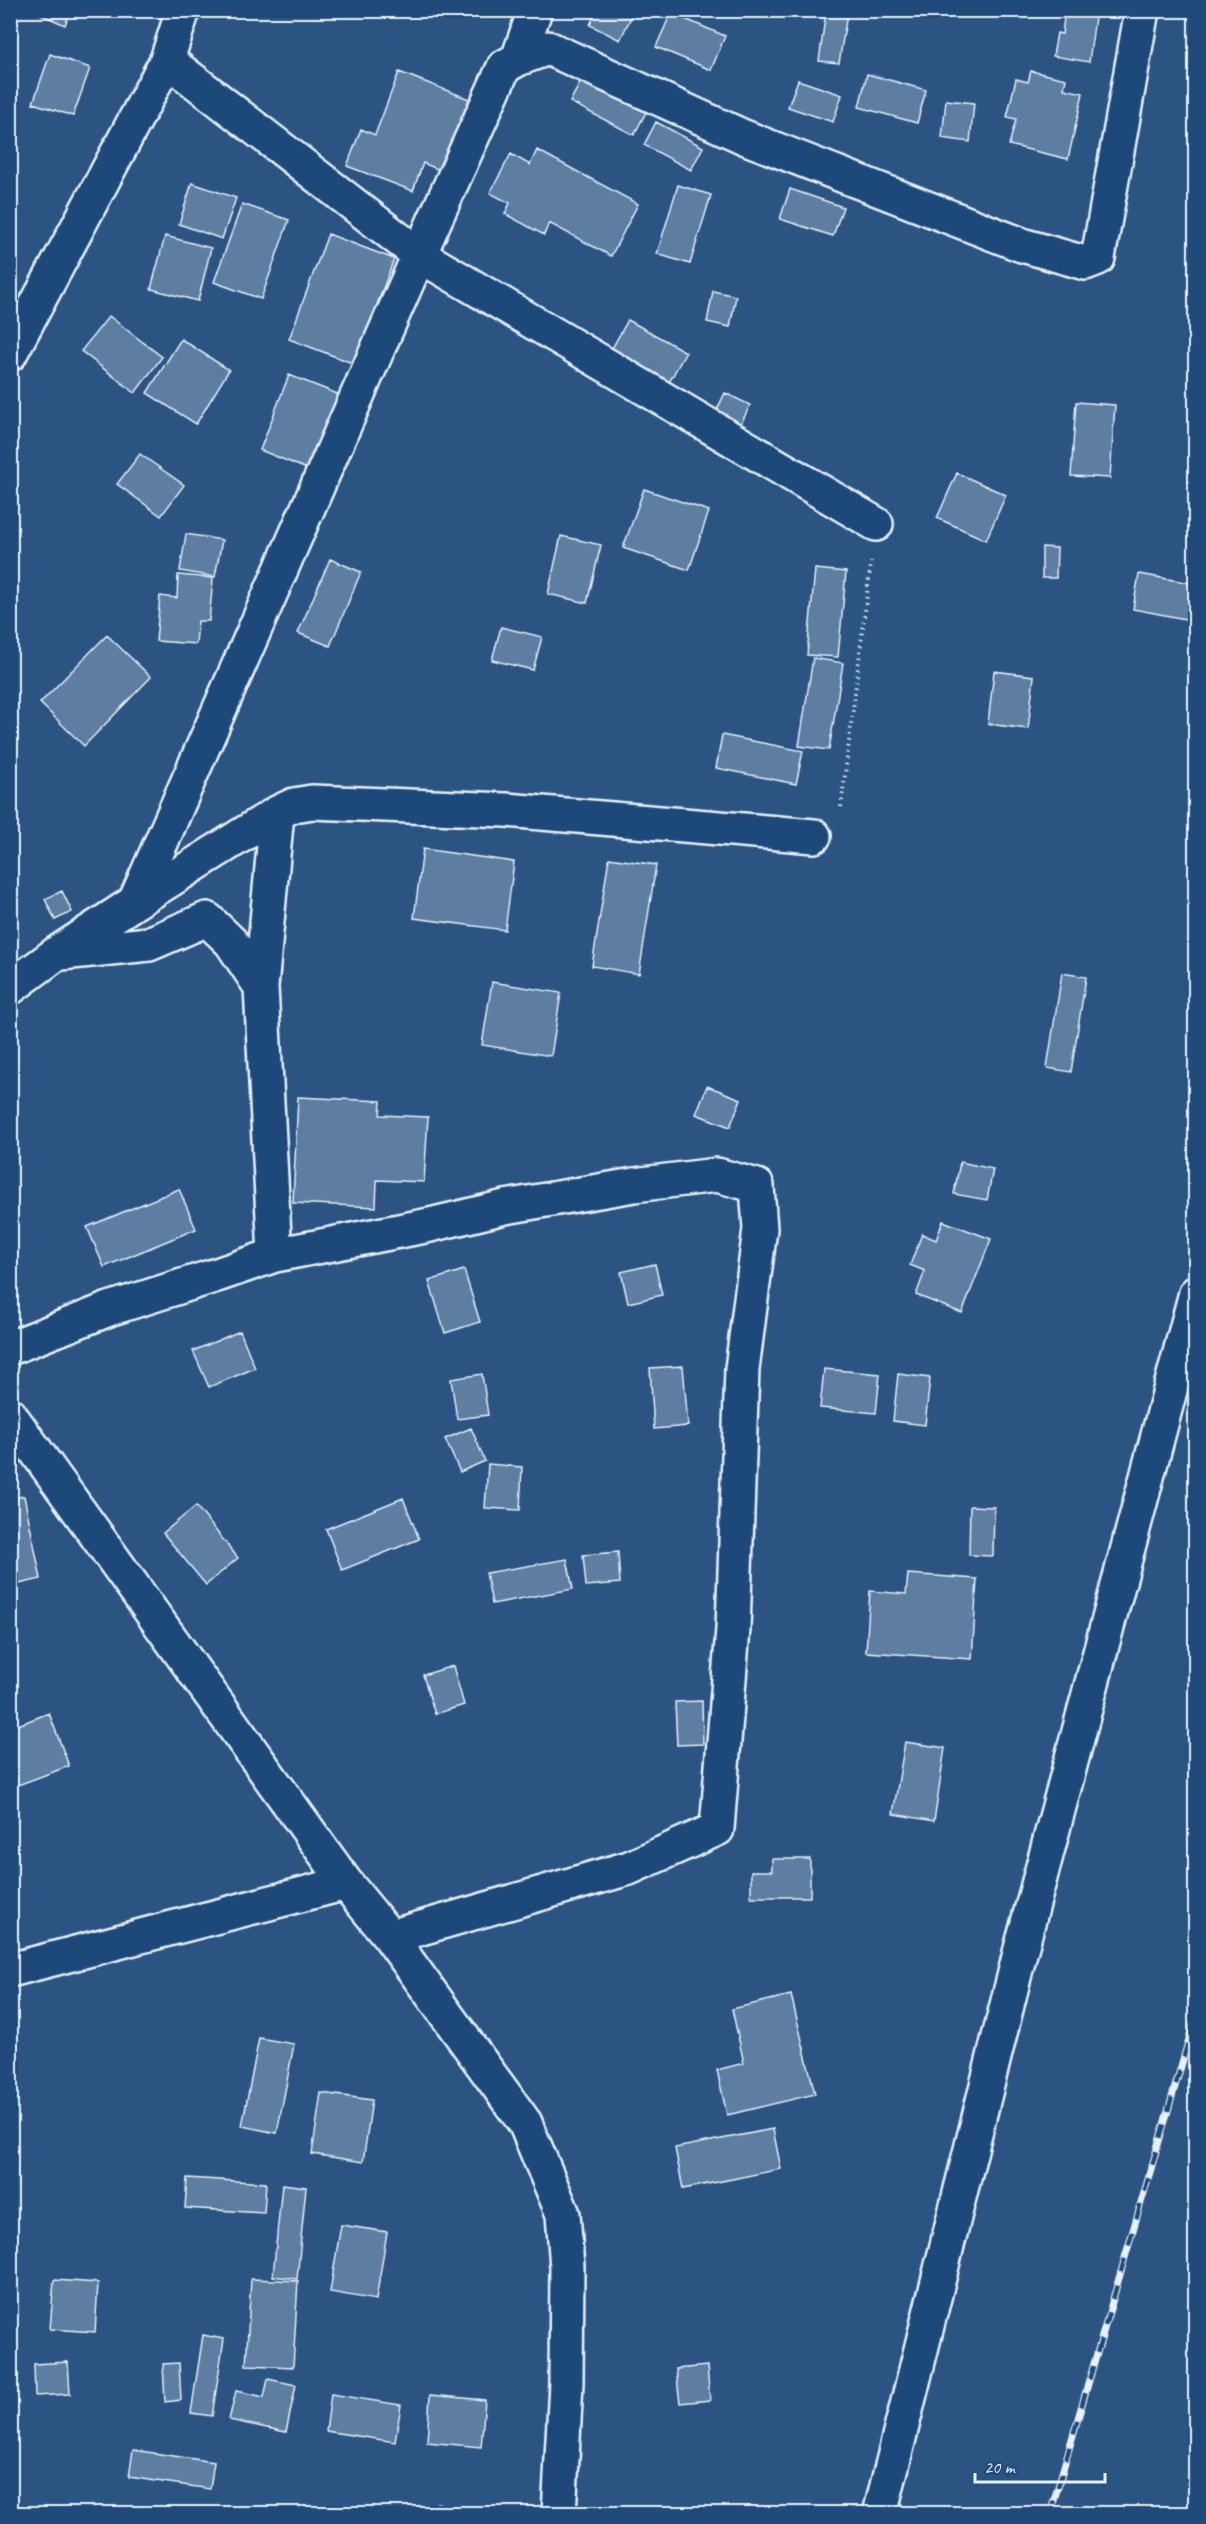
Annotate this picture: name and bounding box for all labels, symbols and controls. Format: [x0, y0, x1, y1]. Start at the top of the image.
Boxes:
scale bar [975, 2446, 1106, 2484]
text: 20 m [984, 2456, 1017, 2478]

